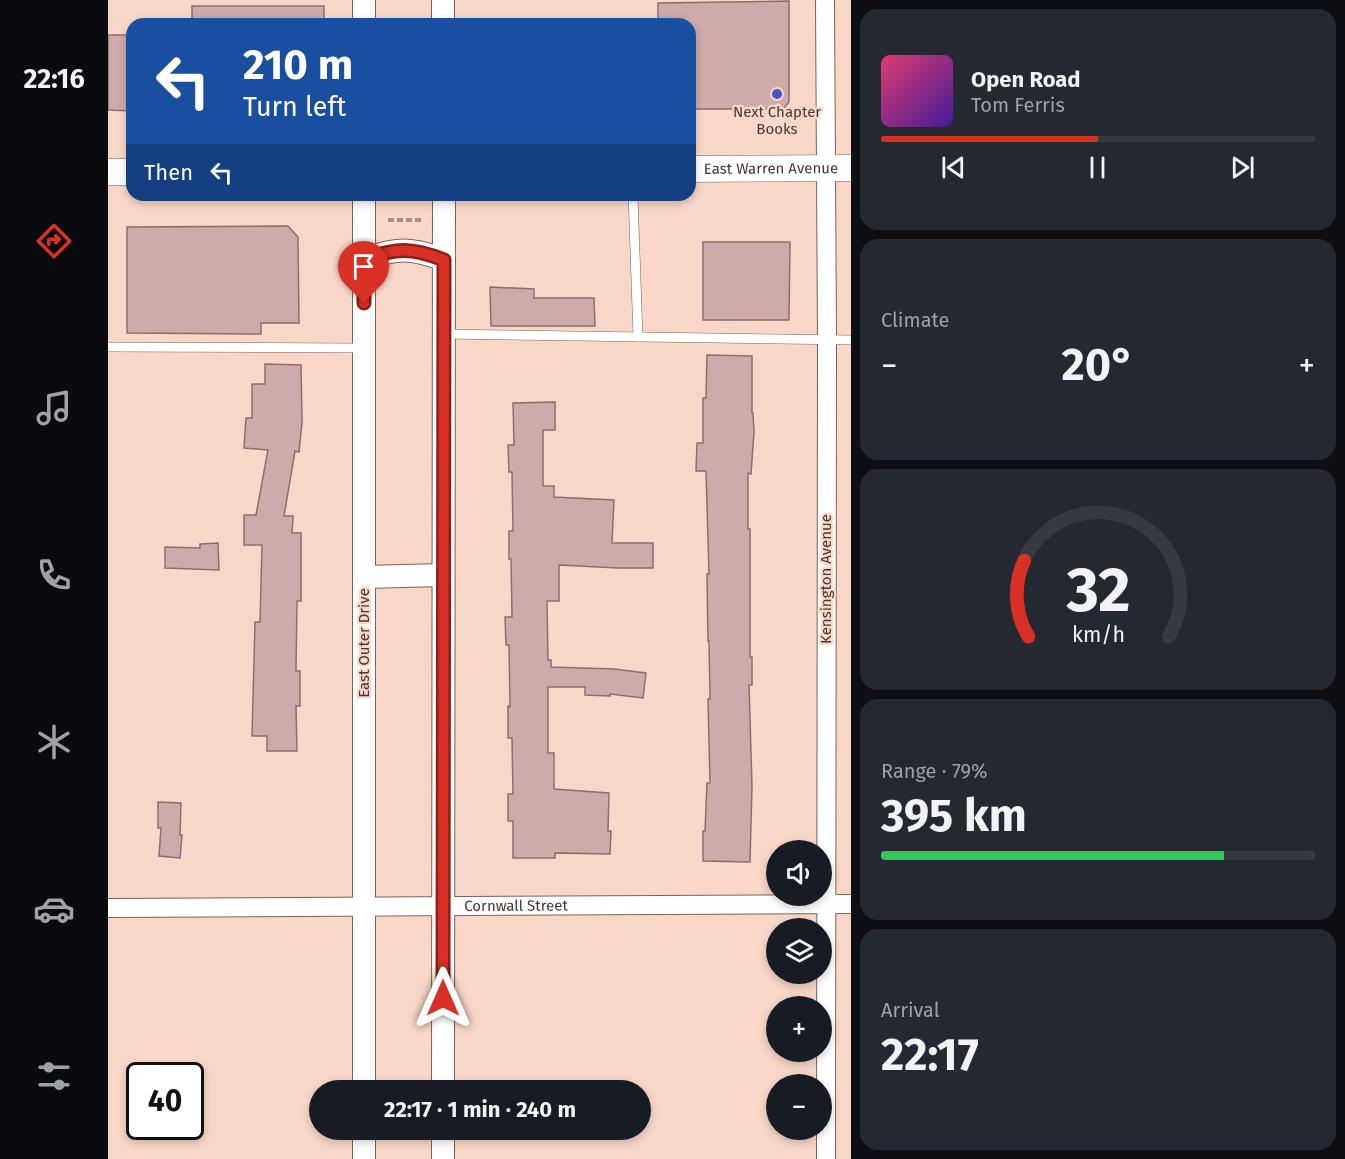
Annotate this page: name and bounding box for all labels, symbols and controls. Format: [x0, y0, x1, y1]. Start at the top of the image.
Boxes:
text: 210 m [243, 40, 353, 90]
icon: left [144, 42, 222, 120]
text: 22:16 [23, 63, 85, 95]
text: Open Road [971, 66, 1081, 93]
marker: Next Chapter Books [770, 87, 784, 101]
text: Turn left [243, 91, 346, 123]
text: Tom Ferris [971, 93, 1065, 117]
place label: Next Chapter Books [733, 103, 821, 138]
icon: previous [937, 151, 970, 184]
icon: pause [1081, 151, 1114, 184]
icon: next [1226, 151, 1259, 184]
icon: left [205, 156, 238, 189]
text: Then [144, 159, 193, 186]
street label: East Warren Avenue [704, 159, 838, 178]
icon: directions [33, 220, 75, 262]
pin [338, 241, 389, 303]
icon: arrive [347, 250, 380, 283]
text: Climate [881, 308, 949, 332]
text: 20° [1061, 338, 1135, 392]
text: − [881, 346, 898, 386]
text: + [1299, 346, 1315, 386]
icon: music [33, 387, 75, 429]
street label: Kensington Avenue [817, 514, 835, 644]
text: 32 [1065, 553, 1130, 628]
icon: phone [33, 554, 75, 596]
street label: East Outer Drive [355, 588, 373, 698]
text: km/h [1071, 622, 1125, 648]
icon: climate [33, 721, 75, 763]
text: Range · 79% [881, 759, 987, 783]
text: 395 km [881, 789, 1027, 843]
map controls [766, 840, 832, 1140]
button: sound [766, 840, 832, 906]
icon: car [33, 888, 75, 930]
street label: Cornwall Street [464, 897, 568, 915]
button: layers [766, 918, 832, 984]
position arrow [411, 966, 475, 1030]
button: + [766, 996, 832, 1062]
text: Arrival [881, 998, 940, 1022]
text: 22:17 [881, 1028, 979, 1082]
icon: filters [33, 1055, 75, 1097]
speed limit sign: 40 [126, 1062, 204, 1140]
button: − [766, 1074, 832, 1140]
text: 22:17 · 1 min · 240 m [384, 1096, 576, 1123]

